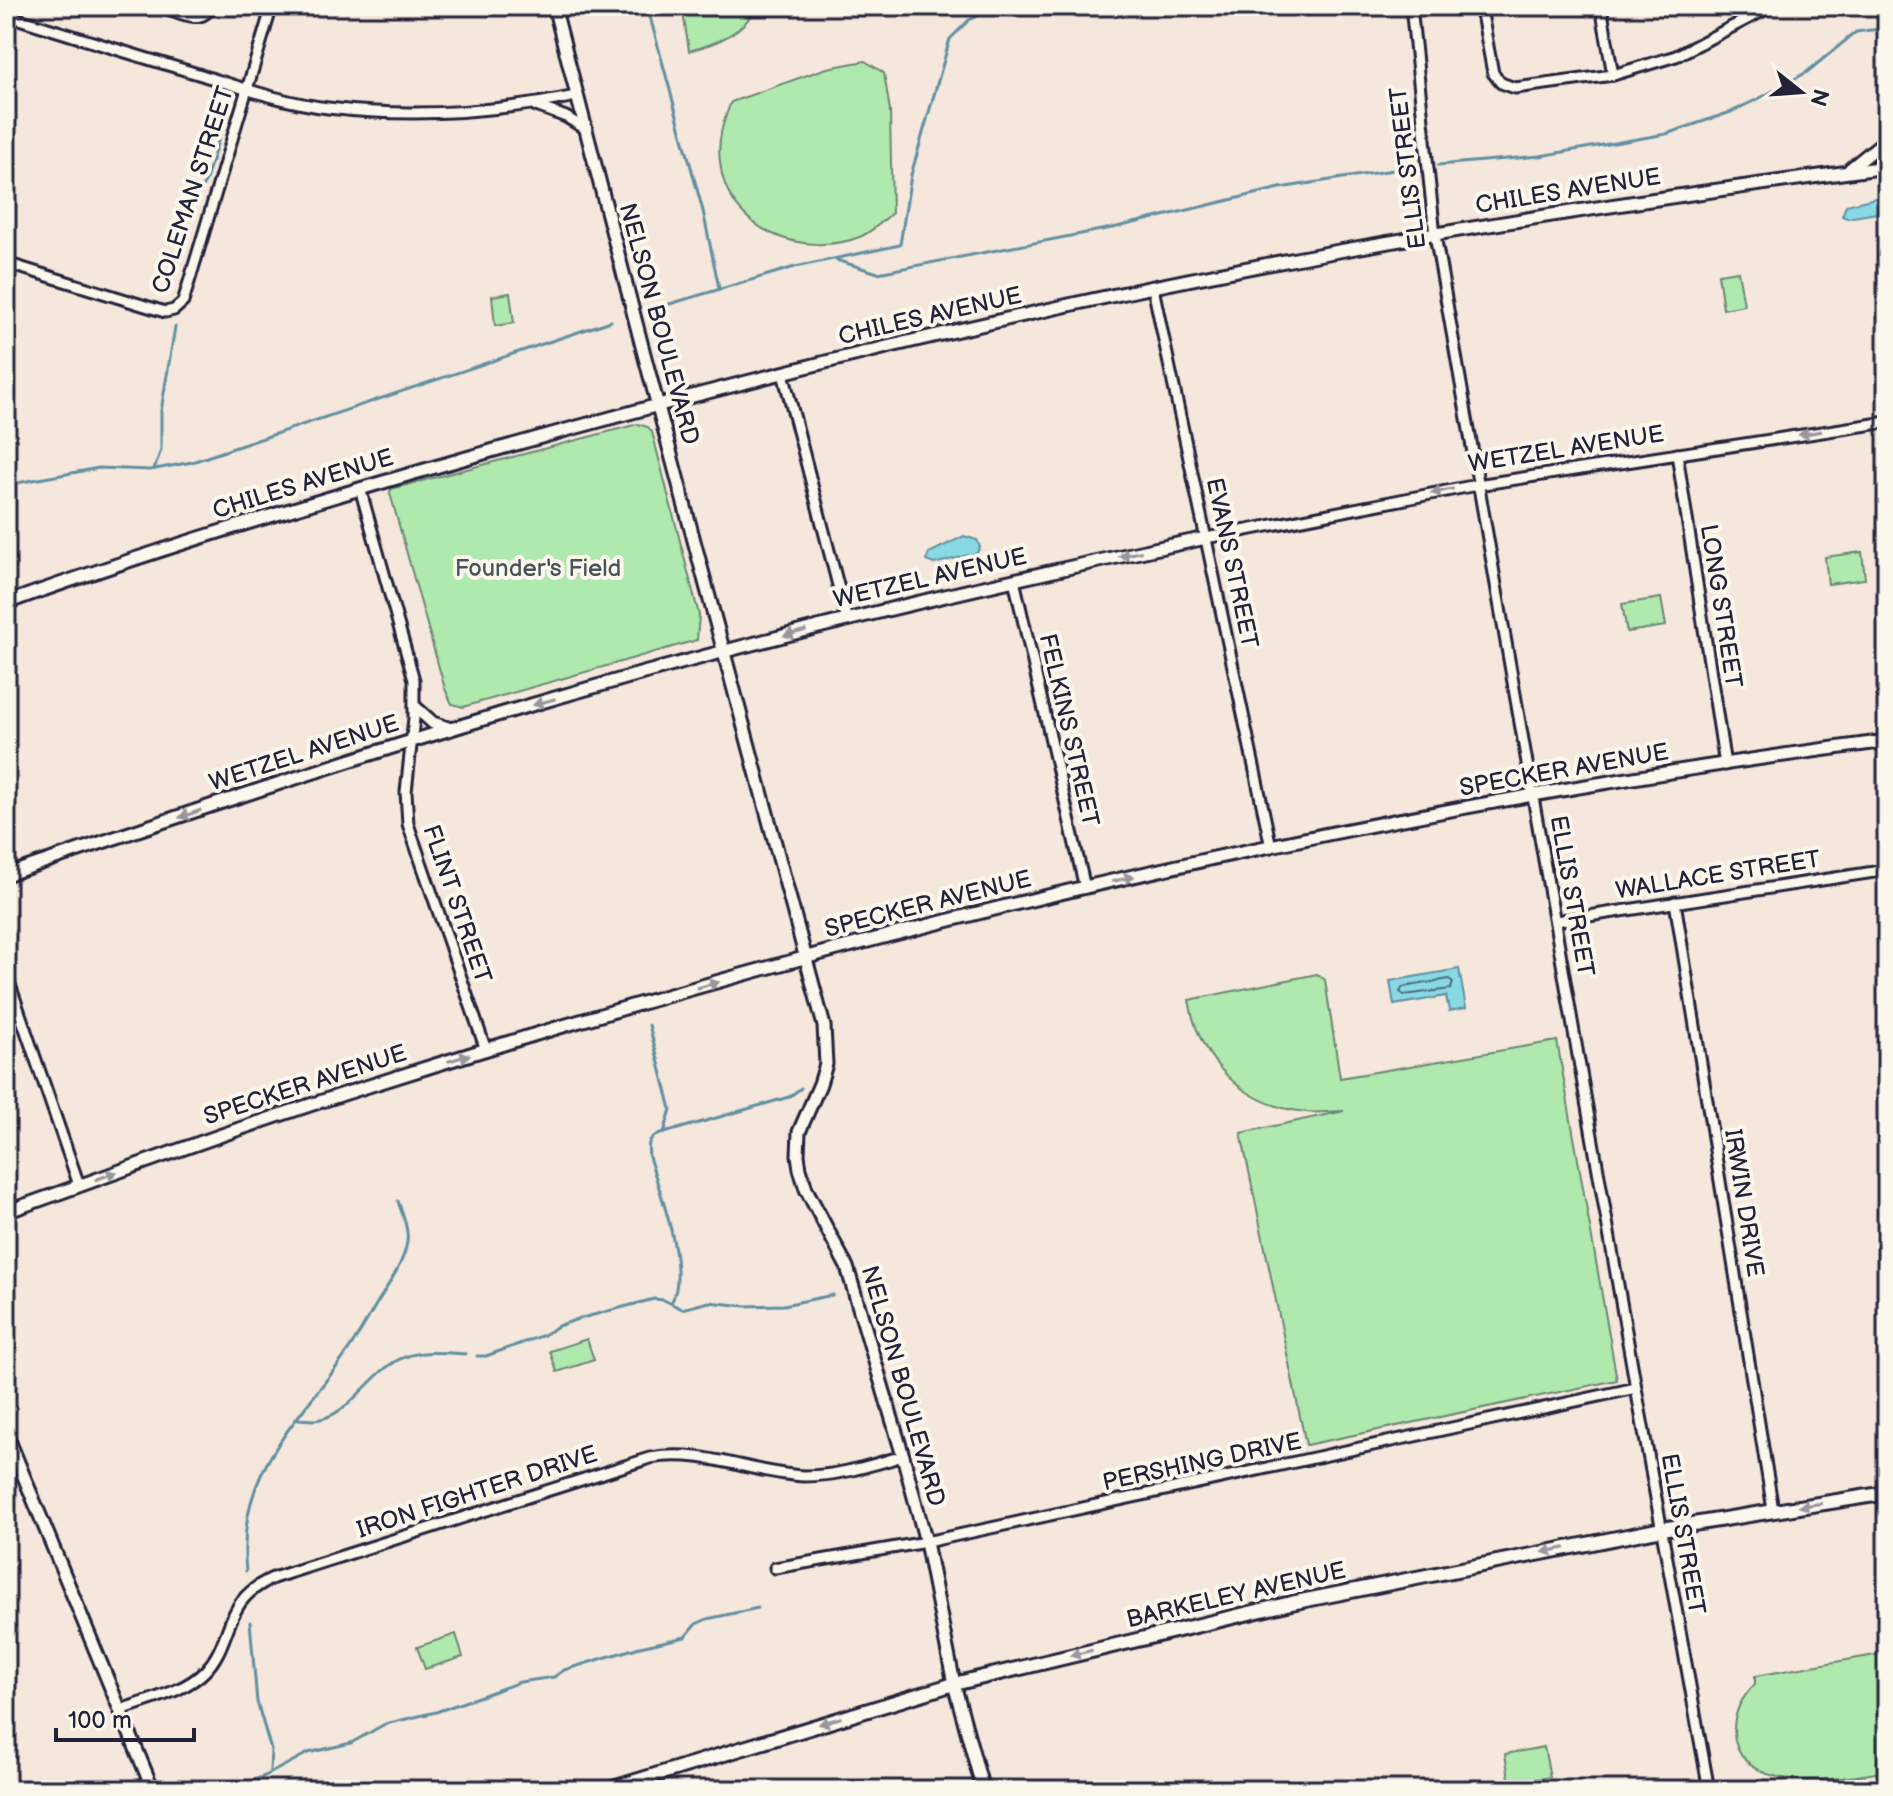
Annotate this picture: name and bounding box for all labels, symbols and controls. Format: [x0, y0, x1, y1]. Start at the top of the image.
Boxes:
north arrow [1761, 52, 1841, 132]
street label: COLEMAN STREET [146, 82, 240, 297]
street label: ELLIS STREET [1384, 85, 1432, 251]
text: N [1803, 86, 1834, 109]
street label: CHILES AVENUE [1473, 162, 1663, 220]
street label: NELSON BOULEVARD [613, 200, 705, 448]
street label: CHILES AVENUE [835, 281, 1025, 351]
street label: WETZEL AVENUE [1466, 419, 1666, 479]
one-way arrow [1797, 427, 1822, 439]
street label: CHILES AVENUE [209, 443, 397, 525]
street label: EVANS STREET [1200, 475, 1264, 651]
one-way arrow [1430, 486, 1455, 498]
street label: LONG STREET [1694, 522, 1748, 690]
street label: WETZEL AVENUE [830, 542, 1030, 614]
one-way arrow [1117, 548, 1142, 561]
park label: Founder's Field [455, 554, 621, 583]
one-way arrow [782, 627, 807, 639]
street label: FELKINS STREET [1033, 631, 1105, 830]
one-way arrow [532, 696, 557, 708]
street label: WETZEL AVENUE [206, 709, 402, 797]
street label: SPECKER AVENUE [1457, 737, 1671, 803]
one-way arrow [177, 808, 201, 820]
street label: ELLIS STREET [1544, 813, 1601, 979]
street label: FLINT STREET [416, 821, 498, 988]
street label: WALLACE STREET [1614, 844, 1823, 906]
street label: SPECKER AVENUE [822, 864, 1034, 944]
one-way arrow [1110, 872, 1135, 885]
one-way arrow [696, 979, 721, 991]
street label: SPECKER AVENUE [200, 1038, 410, 1132]
one-way arrow [447, 1051, 471, 1064]
street label: IRWIN DRIVE [1718, 1127, 1770, 1279]
one-way arrow [94, 1169, 118, 1182]
street label: NELSON BOULEVARD [855, 1262, 951, 1510]
street label: PERSHING DRIVE [1100, 1427, 1304, 1497]
street label: IRON FIGHTER DRIVE [353, 1439, 601, 1545]
street label: ELLIS STREET [1655, 1451, 1712, 1617]
one-way arrow [1797, 1499, 1822, 1512]
one-way arrow [1541, 1544, 1566, 1557]
street label: BARKELEY AVENUE [1123, 1556, 1349, 1634]
one-way arrow [1069, 1648, 1094, 1660]
scale bar [56, 1692, 194, 1742]
text: 100 m [68, 1706, 132, 1735]
one-way arrow [818, 1715, 842, 1728]

